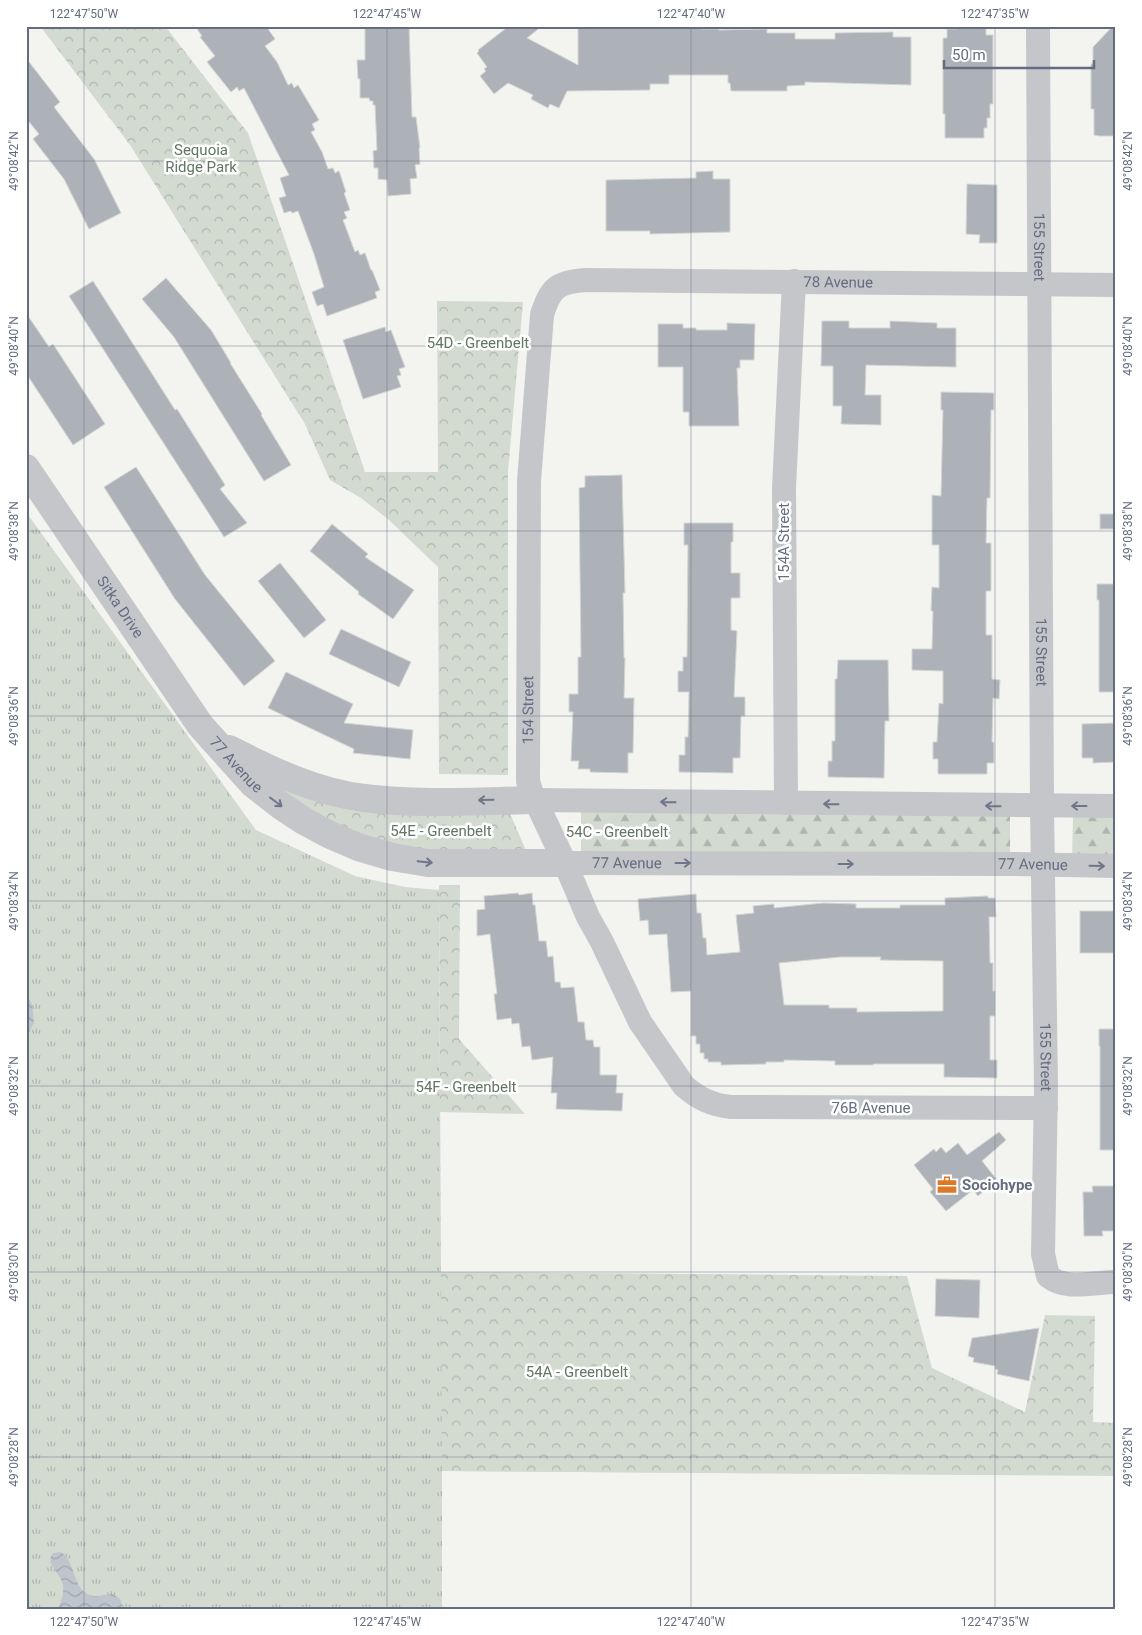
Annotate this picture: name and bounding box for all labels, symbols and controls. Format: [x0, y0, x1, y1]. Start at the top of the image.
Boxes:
text: 122°47'50"W [50, 7, 118, 21]
text: 122°47'45"W [353, 7, 421, 21]
text: 122°47'40"W [657, 7, 725, 21]
text: 122°47'35"W [961, 7, 1029, 21]
scale bar [944, 38, 1094, 70]
text: 50 m [952, 46, 986, 64]
text: 49°08'42"N [7, 131, 21, 191]
text: 49°08'42"N [1121, 131, 1135, 191]
park label: Sequoia Ridge Park [165, 141, 237, 176]
street label: 155 Street [1030, 213, 1048, 281]
street label: 78 Avenue [803, 273, 873, 292]
text: 49°08'40"N [7, 316, 21, 376]
text: 49°08'40"N [1121, 316, 1135, 376]
park label: 54D - Greenbelt [427, 334, 529, 352]
text: 49°08'38"N [7, 501, 21, 561]
text: 49°08'38"N [1121, 501, 1135, 561]
street label: 154A Street [775, 503, 793, 581]
street label: Sitka Drive [93, 573, 147, 641]
street label: 155 Street [1032, 618, 1050, 686]
street label: 154 Street [519, 676, 537, 744]
text: 49°08'36"N [7, 686, 21, 746]
text: 49°08'36"N [1121, 686, 1135, 746]
street label: 77 Avenue [206, 733, 266, 797]
one-way arrow [269, 796, 282, 807]
one-way arrow [478, 796, 494, 805]
one-way arrow [660, 797, 676, 806]
one-way arrow [823, 799, 839, 808]
one-way arrow [985, 801, 1002, 811]
one-way arrow [1071, 801, 1088, 811]
park label: 54E - Greenbelt [390, 822, 492, 840]
park label: 54C - Greenbelt [566, 823, 668, 841]
street label: 77 Avenue [592, 854, 662, 872]
street label: 77 Avenue [998, 855, 1068, 874]
one-way arrow [416, 857, 432, 867]
one-way arrow [675, 858, 691, 868]
one-way arrow [838, 859, 854, 869]
one-way arrow [1088, 861, 1105, 871]
text: 49°08'34"N [7, 871, 21, 931]
text: 49°08'34"N [1121, 871, 1135, 931]
street label: 155 Street [1036, 1022, 1055, 1092]
text: 49°08'32"N [7, 1056, 21, 1116]
text: 49°08'32"N [1121, 1056, 1135, 1116]
park label: 54F - Greenbelt [415, 1078, 517, 1096]
street label: 76B Avenue [832, 1099, 911, 1117]
office icon: Sociohype [936, 1174, 958, 1196]
place label: Sociohype [962, 1176, 1032, 1194]
text: 49°08'30"N [7, 1242, 21, 1302]
text: 49°08'30"N [1121, 1242, 1135, 1302]
park label: 54A - Greenbelt [526, 1363, 628, 1381]
text: 49°08'28"N [7, 1427, 21, 1487]
text: 49°08'28"N [1121, 1427, 1135, 1487]
text: 122°47'50"W [50, 1615, 118, 1629]
text: 122°47'45"W [353, 1615, 421, 1629]
text: 122°47'40"W [657, 1615, 725, 1629]
text: 122°47'35"W [961, 1615, 1029, 1629]

